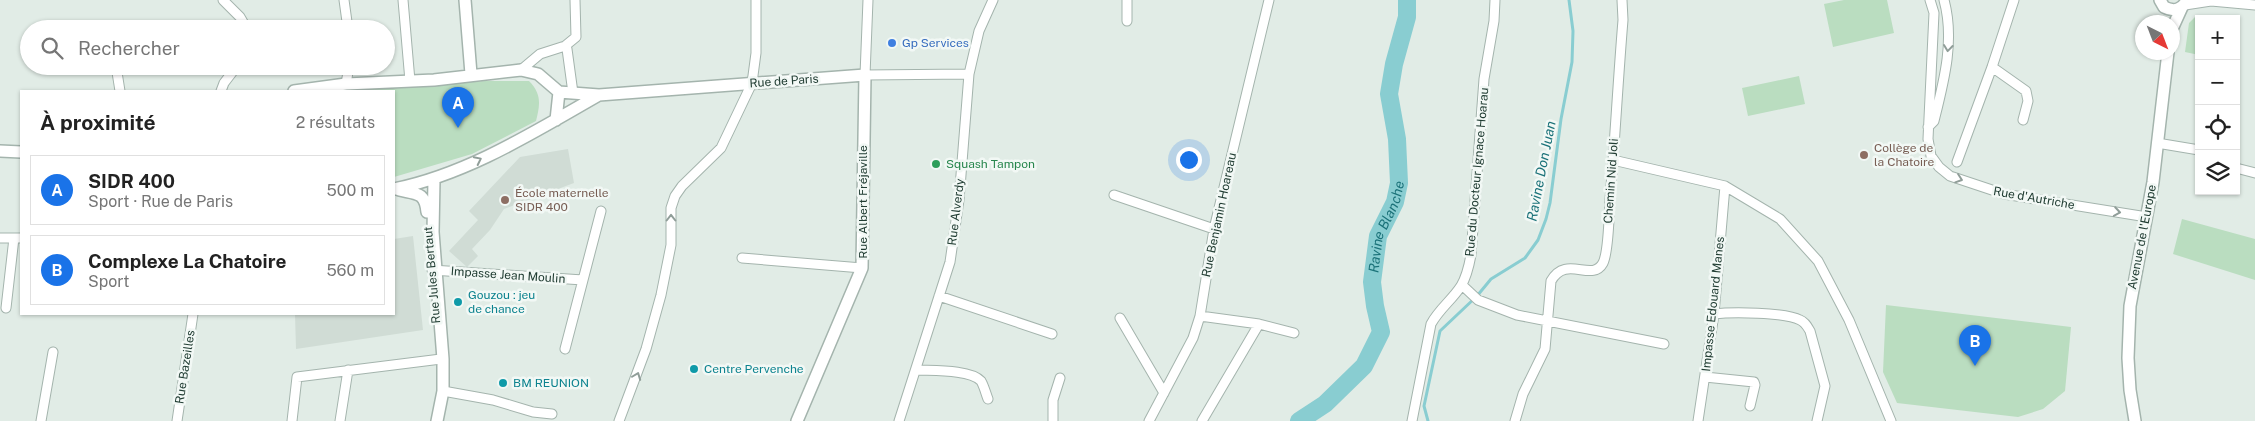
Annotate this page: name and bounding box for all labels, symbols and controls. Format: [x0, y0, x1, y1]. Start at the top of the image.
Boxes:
north arrow [2135, 15, 2180, 60]
map controls [2195, 15, 2240, 195]
button: + [2195, 15, 2240, 60]
search box [20, 20, 395, 75]
icon: search [38, 34, 66, 62]
place label: Gp Services [902, 36, 969, 50]
text: Rechercher [78, 37, 180, 59]
marker: Gp Services [886, 37, 898, 49]
one-way arrow [1943, 44, 1954, 52]
button: − [2195, 60, 2240, 105]
street label: Rue de Paris [749, 72, 819, 90]
pin: A [442, 87, 474, 128]
street label: Rue du Docteur Ignace Hoarau [1463, 87, 1491, 257]
button: locate [2195, 105, 2240, 150]
text: À proximité [40, 110, 156, 135]
text: 2 résultats [296, 113, 375, 132]
water label: Ravine Don Juan [1523, 119, 1559, 223]
street label: Chemin Nid Joli [1601, 138, 1621, 224]
place label: Collège de la Chatoire [1874, 141, 1935, 169]
street label: Rue Albert Fréjaville [856, 145, 870, 259]
your location [1176, 147, 1202, 173]
marker: Collège de la Chatoire [1858, 149, 1870, 161]
button: layers [2195, 150, 2240, 195]
street label: Rue Benjamin Hoareau [1199, 151, 1239, 278]
one-way arrow [473, 155, 482, 166]
place label: Squash Tampon [946, 157, 1035, 171]
marker: Squash Tampon [930, 158, 942, 170]
text: SIDR 400 [88, 170, 175, 192]
one-way arrow [1954, 173, 1962, 183]
street label: Rue Alverdy [945, 177, 967, 246]
water label: Ravine Blanche [1365, 179, 1407, 274]
text: A [51, 181, 63, 200]
text: 500 m [327, 181, 374, 200]
street label: Avenue de l'Europe [2125, 183, 2159, 291]
street label: Rue d'Autriche [1992, 184, 2076, 212]
place label: École maternelle SIDR 400 [515, 186, 609, 214]
text: Sport · Rue de Paris [88, 192, 233, 211]
marker: École maternelle SIDR 400 [499, 194, 511, 206]
one-way arrow [2113, 207, 2122, 217]
one-way arrow [666, 214, 676, 222]
street label: Rue Jules Bertaut [421, 225, 443, 324]
street label: Impasse Edouard Manes [1699, 236, 1727, 372]
text: Complexe La Chatoire [88, 250, 286, 272]
text: B [52, 261, 62, 280]
text: 560 m [326, 261, 374, 280]
street label: Impasse Jean Moulin [450, 264, 566, 286]
text: Sport [88, 272, 130, 291]
place label: Gouzou : jeu de chance [468, 288, 535, 316]
marker: Gouzou : jeu de chance [452, 296, 464, 308]
pin: B [1959, 325, 1991, 366]
street label: Rue Bazeilles [172, 329, 198, 405]
place label: Centre Pervenche [704, 362, 804, 376]
marker: Centre Pervenche [688, 363, 700, 375]
one-way arrow [631, 372, 641, 380]
place label: BM REUNION [513, 376, 589, 390]
marker: BM REUNION [497, 377, 509, 389]

